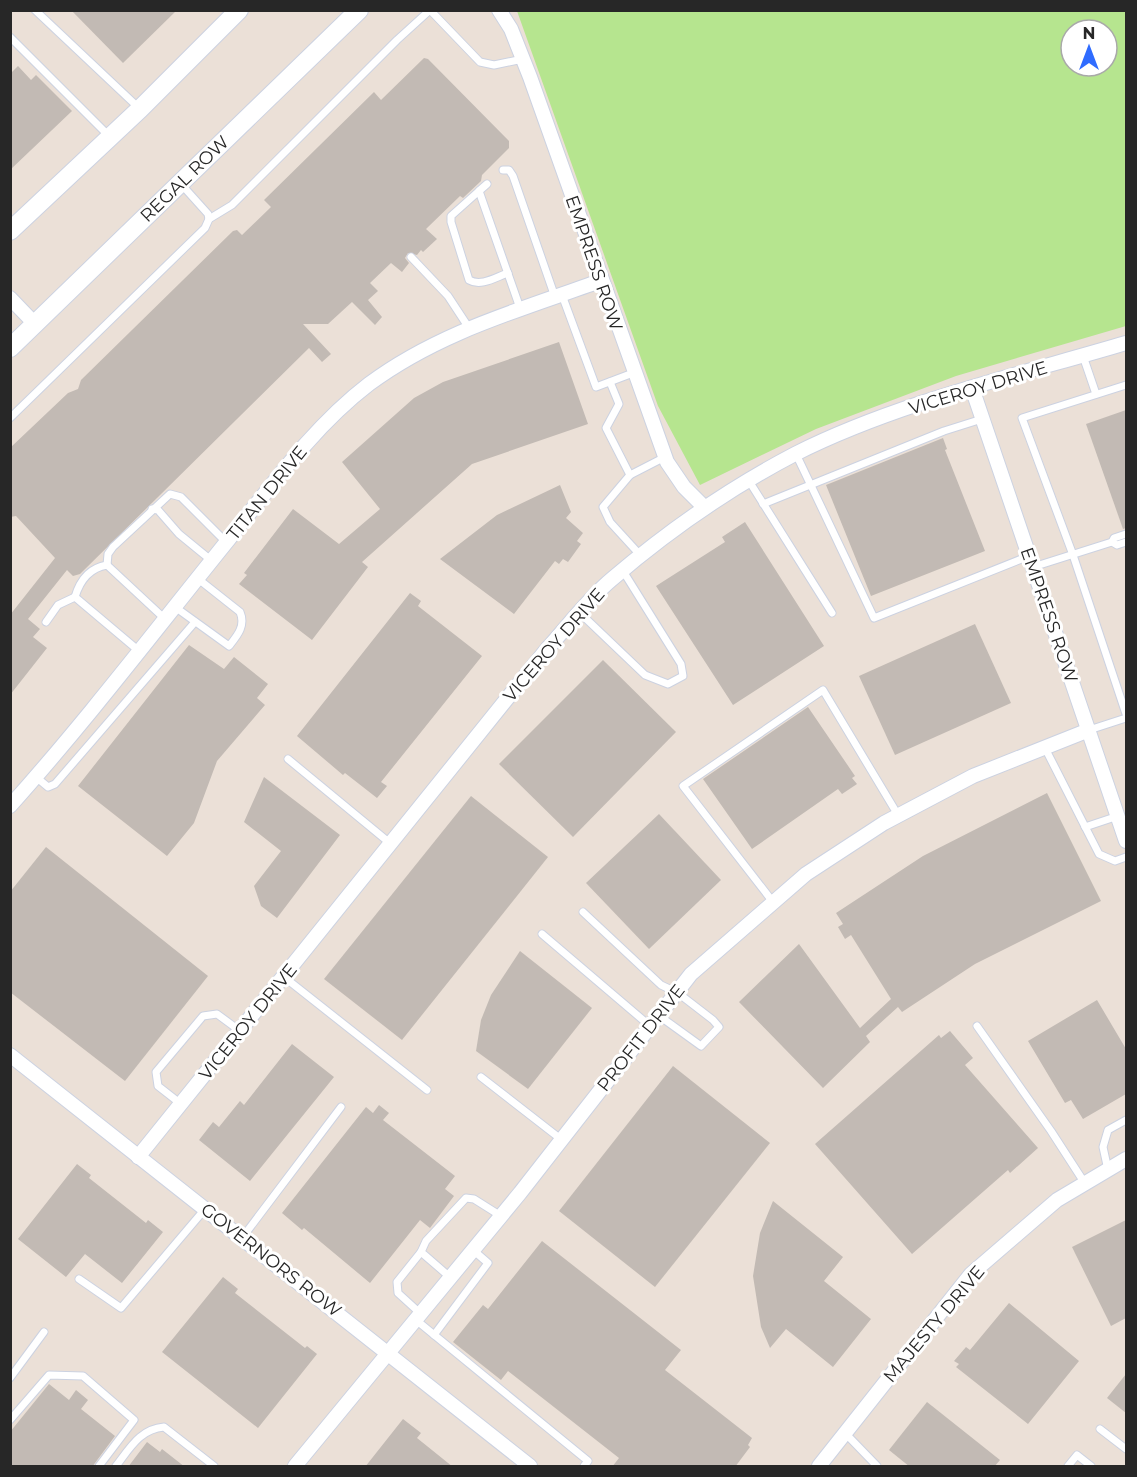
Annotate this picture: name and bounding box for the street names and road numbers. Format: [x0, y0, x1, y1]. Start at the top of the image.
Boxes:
street label: REGAL ROW [136, 131, 233, 227]
street label: EMPRESS ROW [561, 192, 627, 334]
street label: VICEROY DRIVE [906, 356, 1050, 420]
street label: TITAN DRIVE [222, 441, 312, 545]
street label: EMPRESS ROW [1016, 544, 1082, 686]
street label: VICEROY DRIVE [499, 584, 609, 706]
street label: VICEROY DRIVE [194, 959, 302, 1085]
street label: PROFIT DRIVE [592, 980, 690, 1096]
street label: GOVERNORS ROW [196, 1198, 346, 1322]
street label: MAJESTY DRIVE [879, 1261, 989, 1387]

